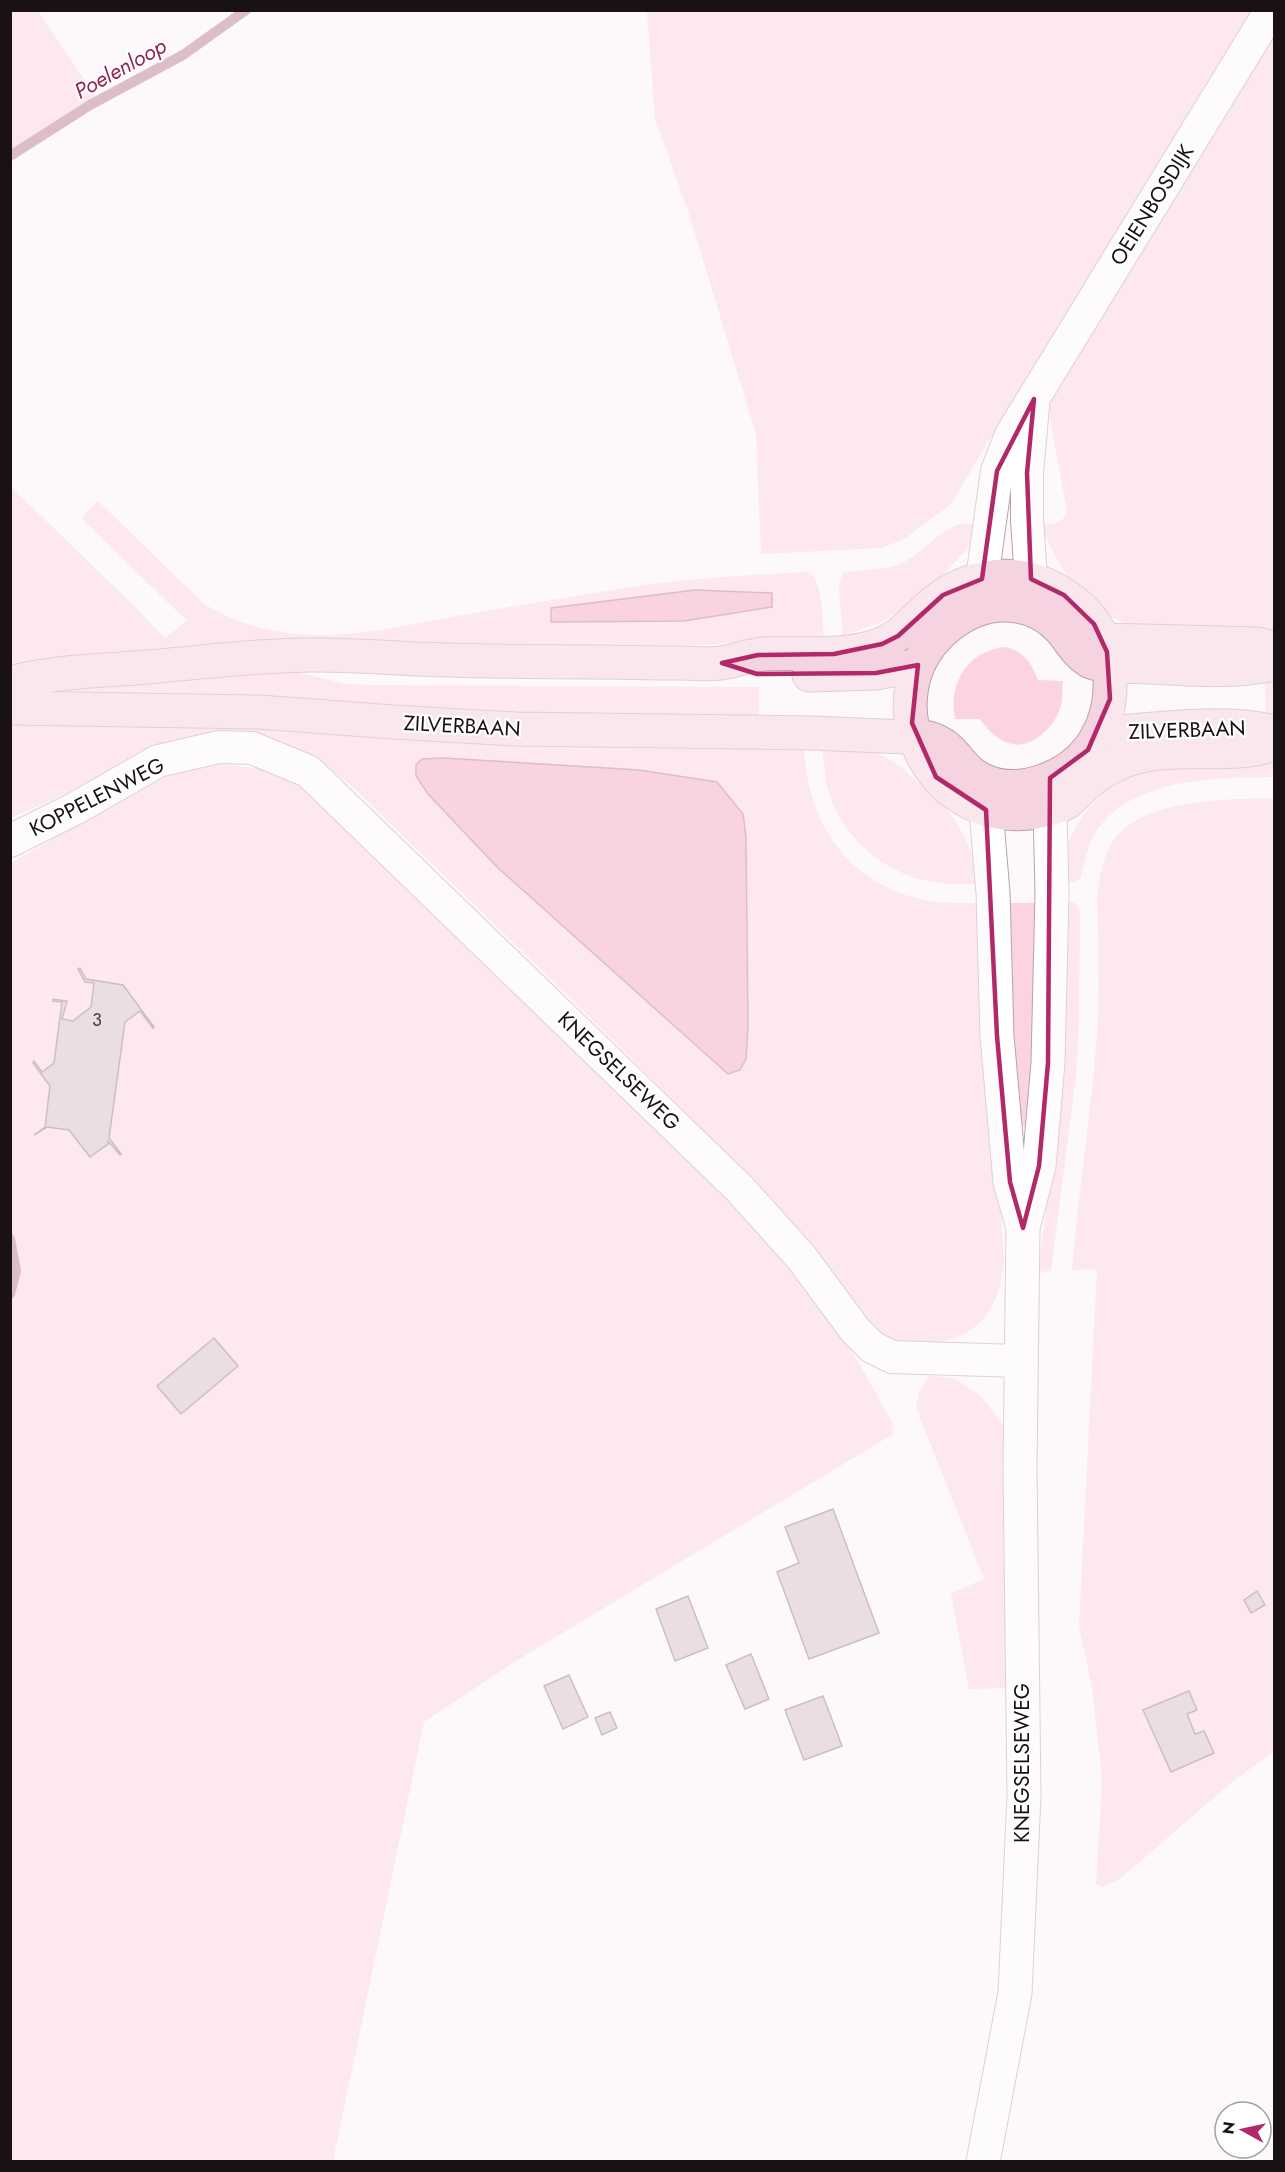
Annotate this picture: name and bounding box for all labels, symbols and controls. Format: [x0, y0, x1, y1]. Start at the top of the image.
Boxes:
water label: Poelenloop [68, 29, 172, 107]
street label: OEIENBOSDIJK [1103, 139, 1201, 271]
street label: ZILVERBAAN [403, 708, 521, 744]
street label: ZILVERBAAN [1128, 713, 1246, 747]
street label: KOPPELENWEG [24, 750, 170, 844]
street label: KNEGSELSEWEG [551, 1005, 687, 1137]
house number: 3 [92, 1007, 102, 1033]
street label: KNEGSELSEWEG [1007, 1683, 1037, 1843]
north arrow [1213, 2100, 1273, 2160]
text: N [1216, 2120, 1241, 2136]

